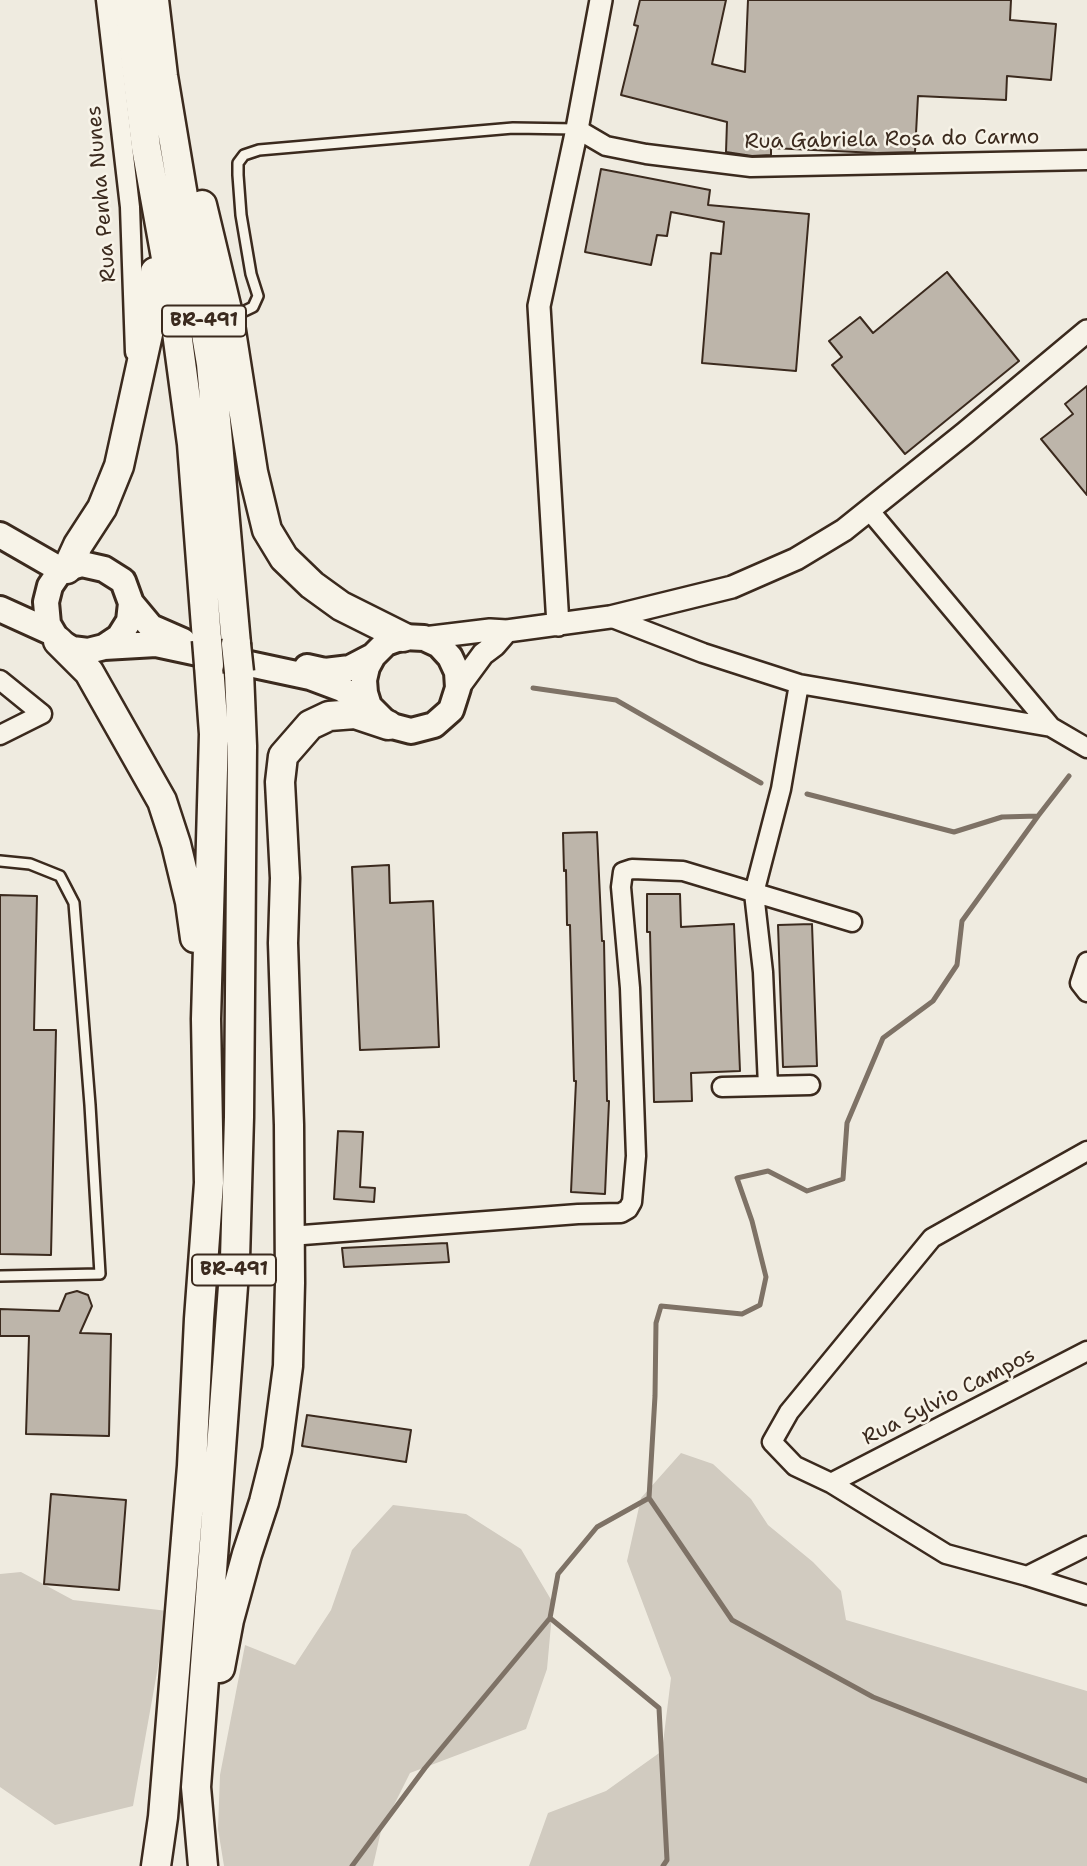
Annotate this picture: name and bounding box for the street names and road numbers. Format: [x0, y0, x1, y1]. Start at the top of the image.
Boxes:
street label: Rua Penha Nunes [82, 104, 122, 284]
street label: Rua Gabriela Rosa do Carmo [744, 125, 1040, 155]
road number: BR-491 [162, 306, 246, 336]
road number: BR-491 [192, 1254, 276, 1286]
street label: Rua Sylvio Campos [858, 1343, 1040, 1451]

